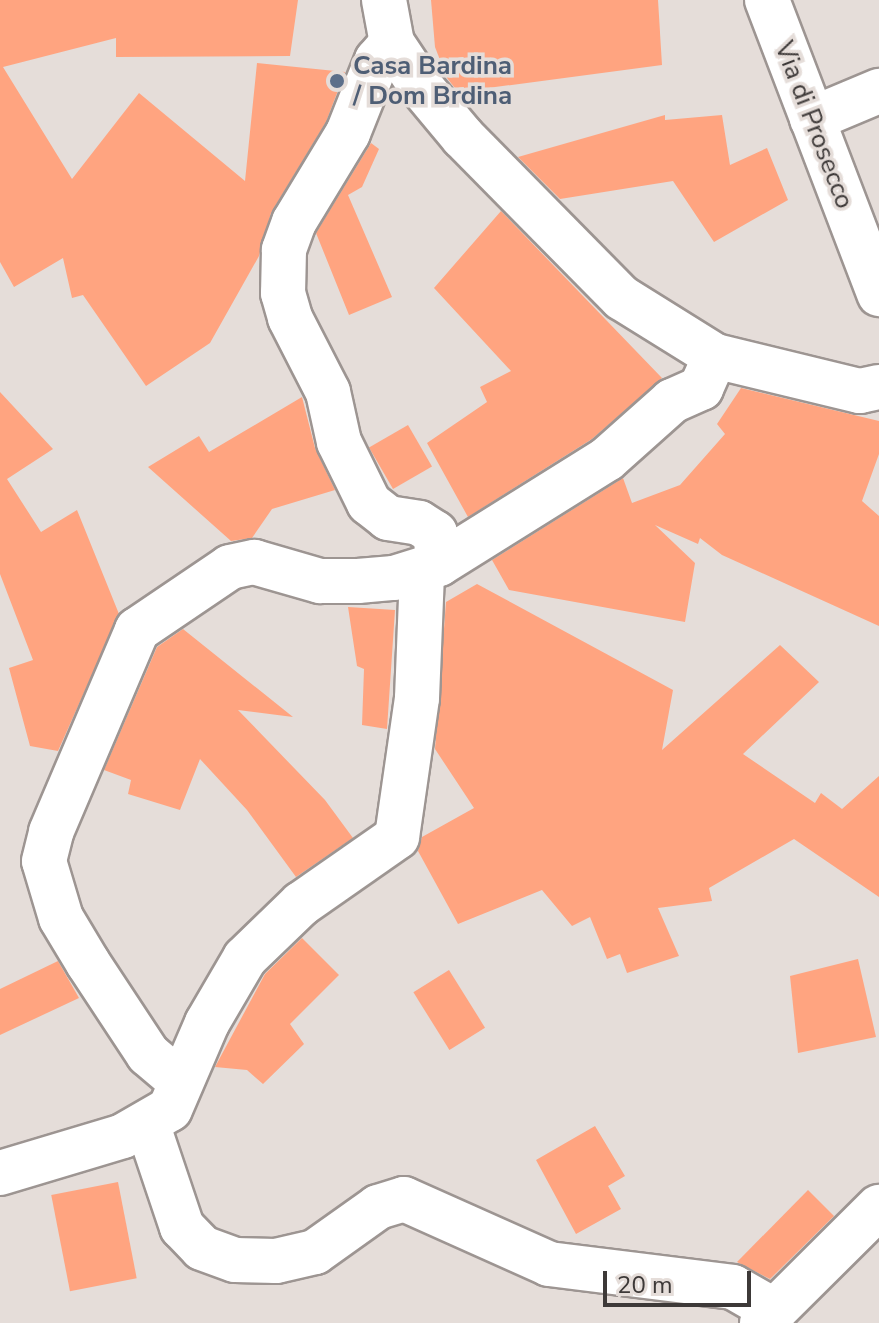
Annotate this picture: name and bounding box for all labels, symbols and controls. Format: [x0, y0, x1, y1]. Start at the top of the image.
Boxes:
street label: Via di Prosecco [768, 37, 860, 213]
place label: Casa Bardina / Dom Brdina [353, 50, 512, 112]
marker: Casa Bardina / Dom Brdina [328, 72, 346, 90]
scale bar [607, 1255, 755, 1305]
text: 20 m [617, 1269, 673, 1301]

